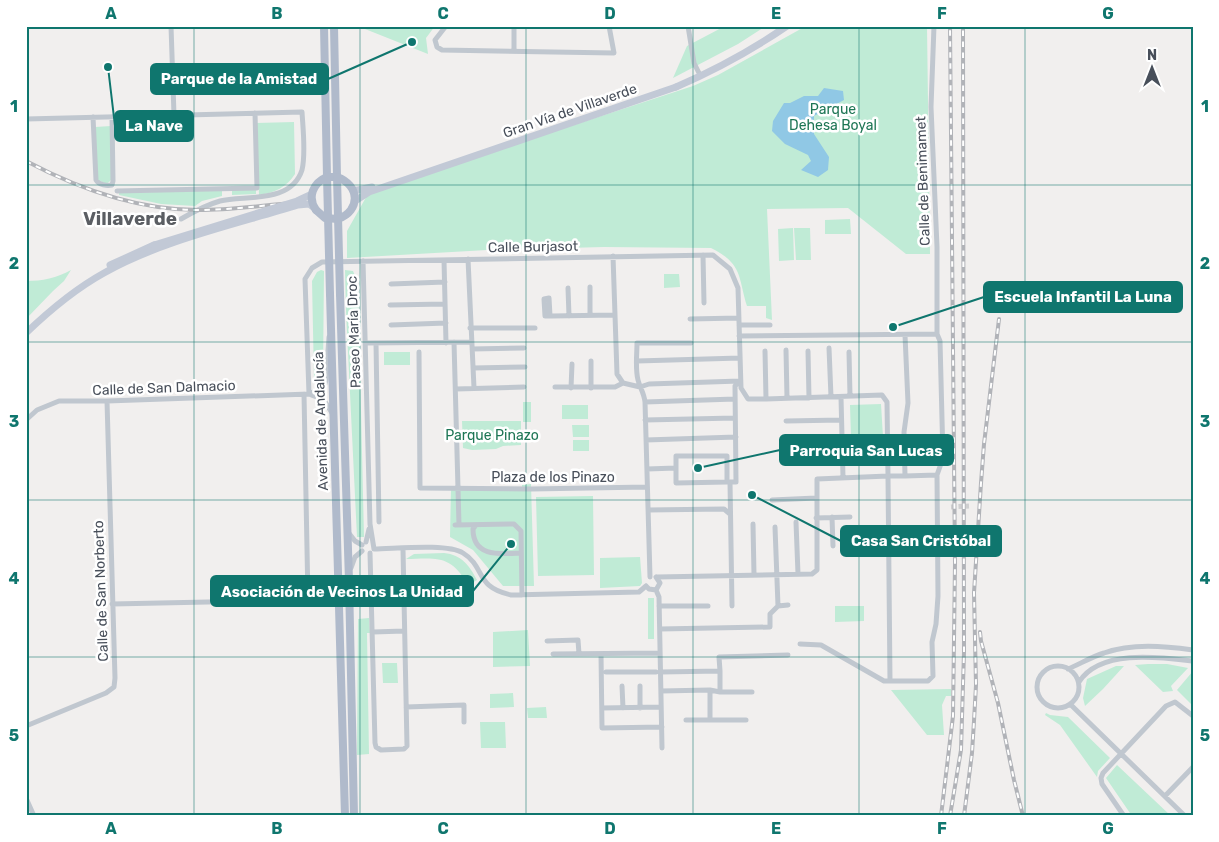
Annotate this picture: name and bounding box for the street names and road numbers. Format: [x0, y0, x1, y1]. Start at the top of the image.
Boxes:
street label: Gran Vía de Villaverde [501, 80, 639, 142]
street label: Calle de Benimamet [912, 115, 934, 246]
street label: Calle Burjasot [488, 238, 579, 256]
street label: Paseo María Droc [344, 275, 364, 388]
street label: Avenida de Andalucía [310, 351, 332, 491]
street label: Calle de San Dalmacio [92, 377, 236, 399]
street label: Plaza de los Pinazo [491, 469, 615, 486]
street label: Calle de San Norberto [90, 520, 112, 662]

